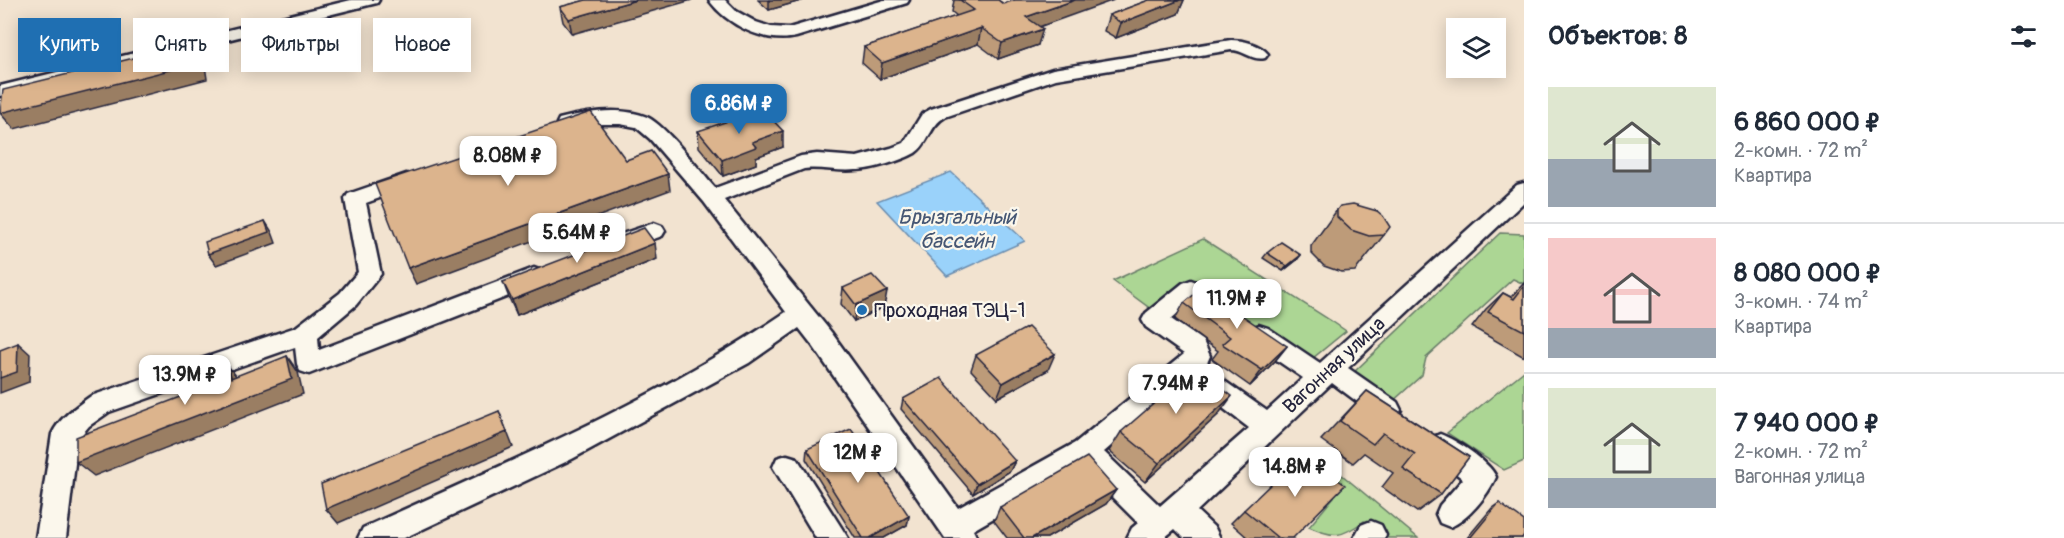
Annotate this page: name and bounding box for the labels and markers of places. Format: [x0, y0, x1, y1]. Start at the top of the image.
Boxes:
pin: 6.86M ₽ [684, 84, 794, 135]
pin: 8.08M ₽ [453, 136, 563, 187]
pin: 5.64M ₽ [522, 213, 632, 264]
pin: 11.9M ₽ [1182, 279, 1292, 330]
place label: Проходная ТЭЦ-1 [874, 298, 1026, 323]
marker: Проходная ТЭЦ-1 [855, 303, 869, 317]
pin: 13.9M ₽ [130, 355, 240, 406]
pin: 7.94M ₽ [1121, 364, 1231, 415]
pin: 12M ₽ [816, 433, 900, 484]
pin: 14.8M ₽ [1240, 447, 1350, 498]

